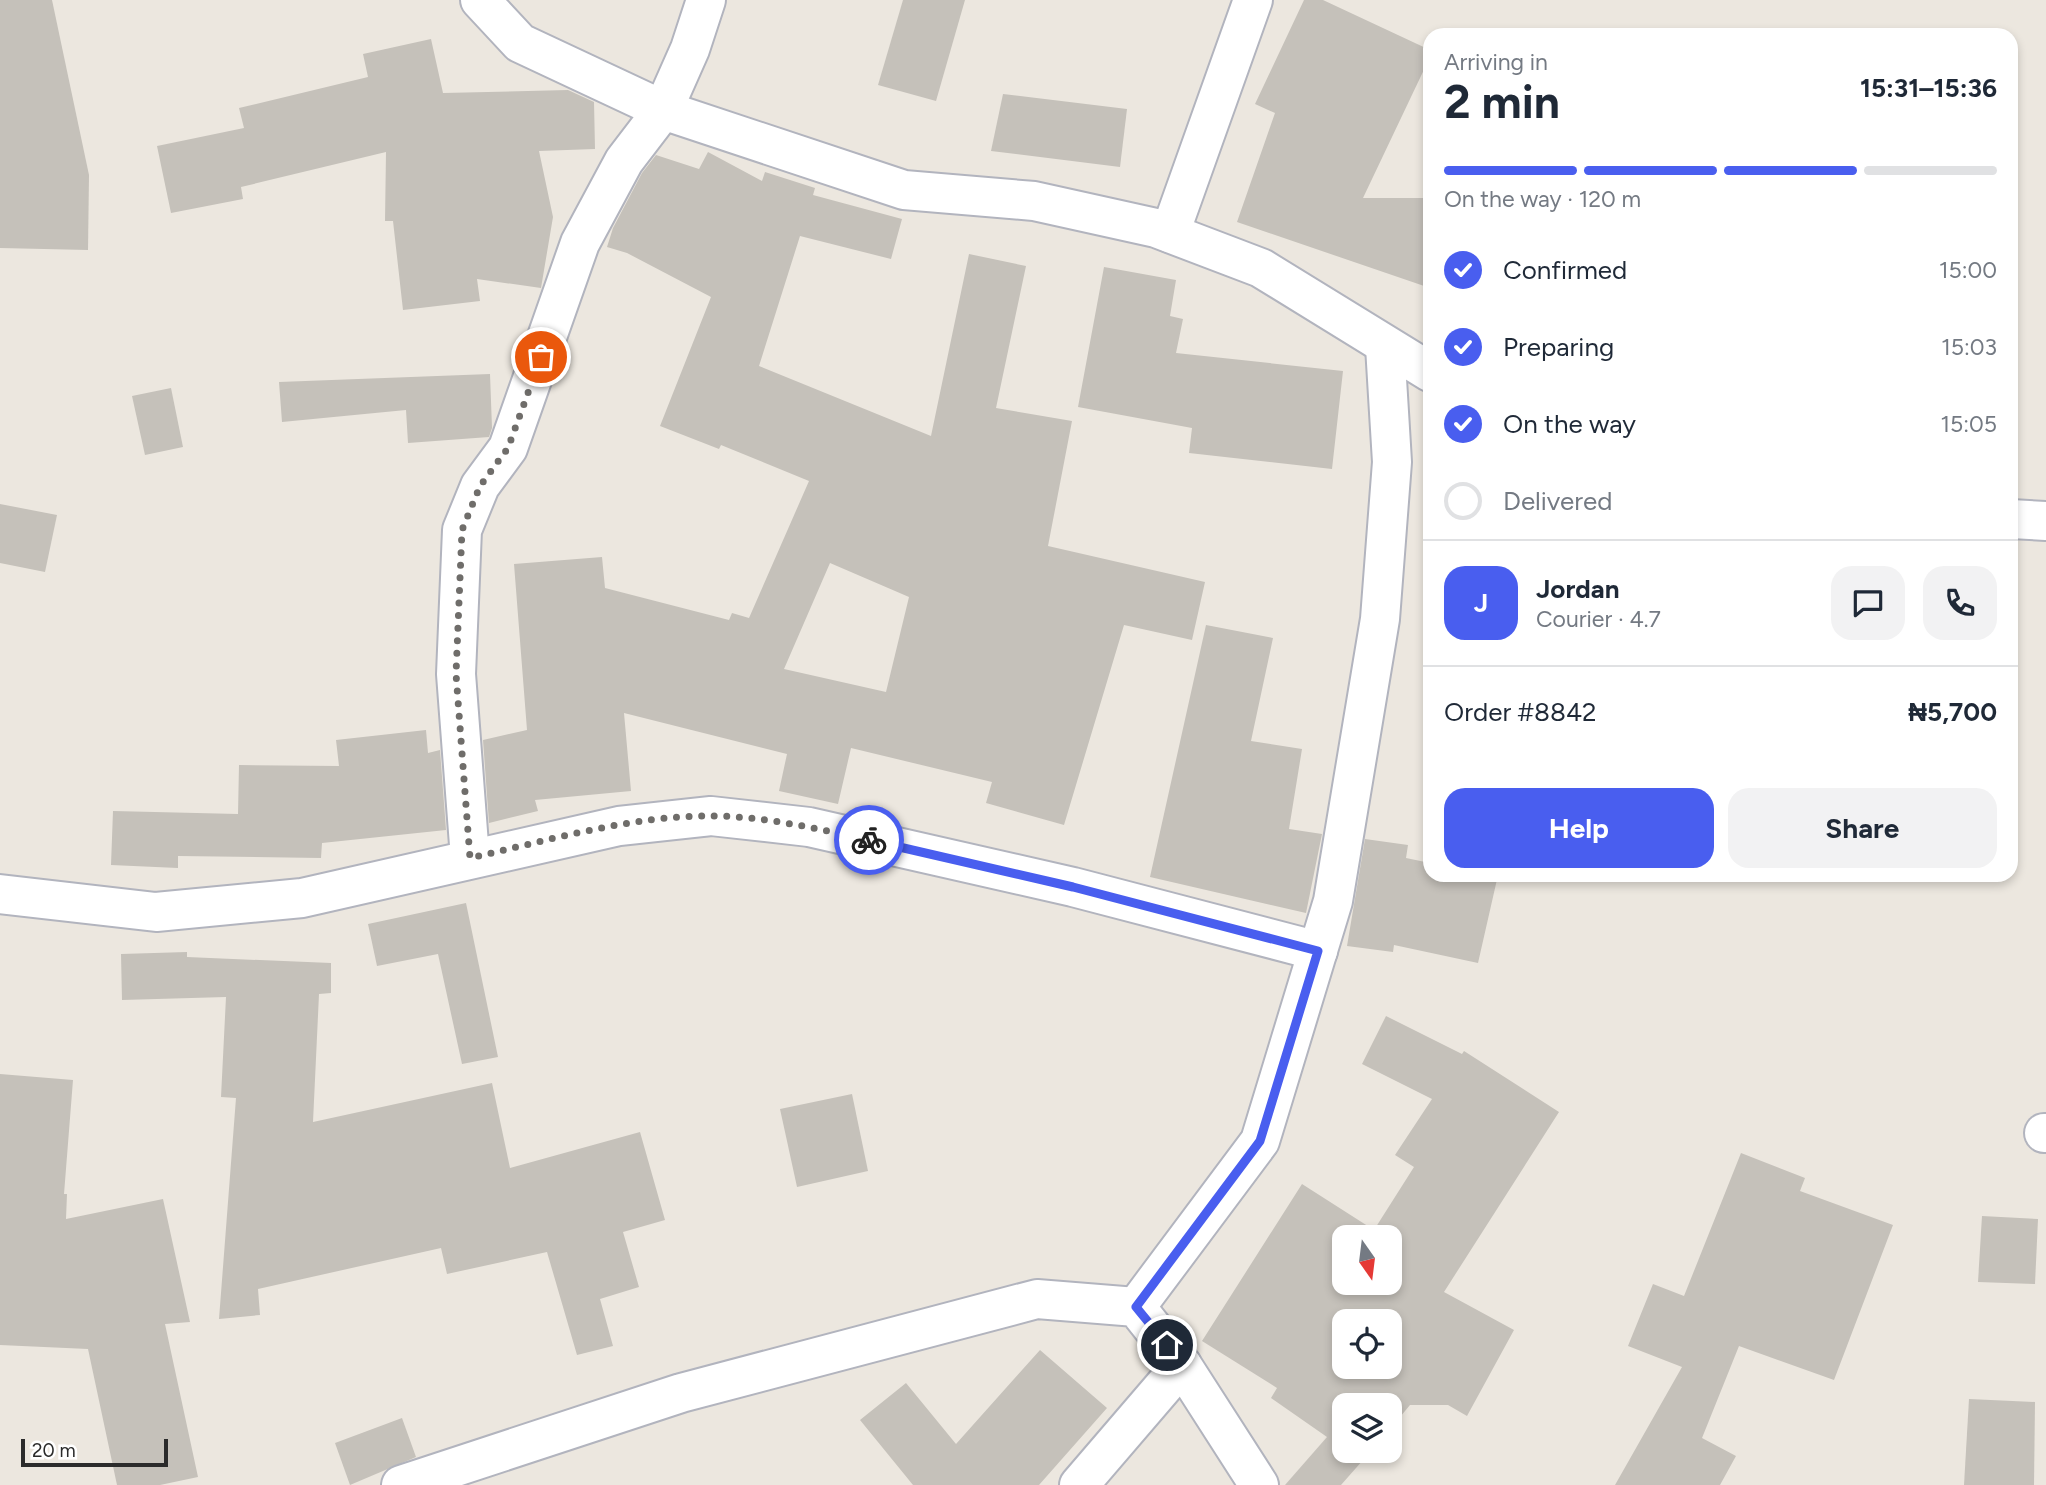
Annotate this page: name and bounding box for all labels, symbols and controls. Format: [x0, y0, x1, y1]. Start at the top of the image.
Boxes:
text: Arriving in [1444, 48, 1548, 76]
text: 15:31–15:36 [1860, 72, 1997, 104]
text: 2 min [1444, 74, 1560, 130]
text: On the way · 120 m [1444, 185, 1641, 213]
icon: check [1444, 251, 1482, 289]
text: Confirmed [1503, 254, 1627, 286]
text: 15:00 [1939, 256, 1997, 284]
pin [511, 327, 571, 387]
icon: check [1444, 328, 1482, 366]
text: Preparing [1503, 331, 1614, 363]
text: 15:03 [1941, 333, 1997, 361]
icon: bag [522, 338, 560, 376]
icon: check [1444, 405, 1482, 443]
text: On the way [1503, 408, 1636, 440]
text: 15:05 [1940, 410, 1997, 438]
text: Delivered [1503, 485, 1612, 517]
button: chat [1831, 566, 1905, 640]
button: phone [1923, 566, 1997, 640]
text: Jordan [1536, 573, 1619, 605]
text: J [1474, 587, 1488, 619]
text: Courier · 4.7 [1536, 605, 1661, 633]
text: Order #8842 [1444, 696, 1597, 728]
text: ₦5,700 [1908, 696, 1997, 728]
button: Help [1444, 788, 1714, 868]
button: Share [1728, 788, 1997, 868]
courier [834, 805, 904, 875]
icon: bike [850, 821, 888, 859]
north arrow [1332, 1225, 1402, 1295]
map controls [1332, 1225, 1402, 1463]
button: locate [1332, 1309, 1402, 1379]
pin [1137, 1315, 1197, 1375]
icon: home [1148, 1326, 1186, 1364]
button: layers [1332, 1393, 1402, 1463]
scale bar [21, 1436, 168, 1468]
text: 20 m [32, 1439, 76, 1462]

